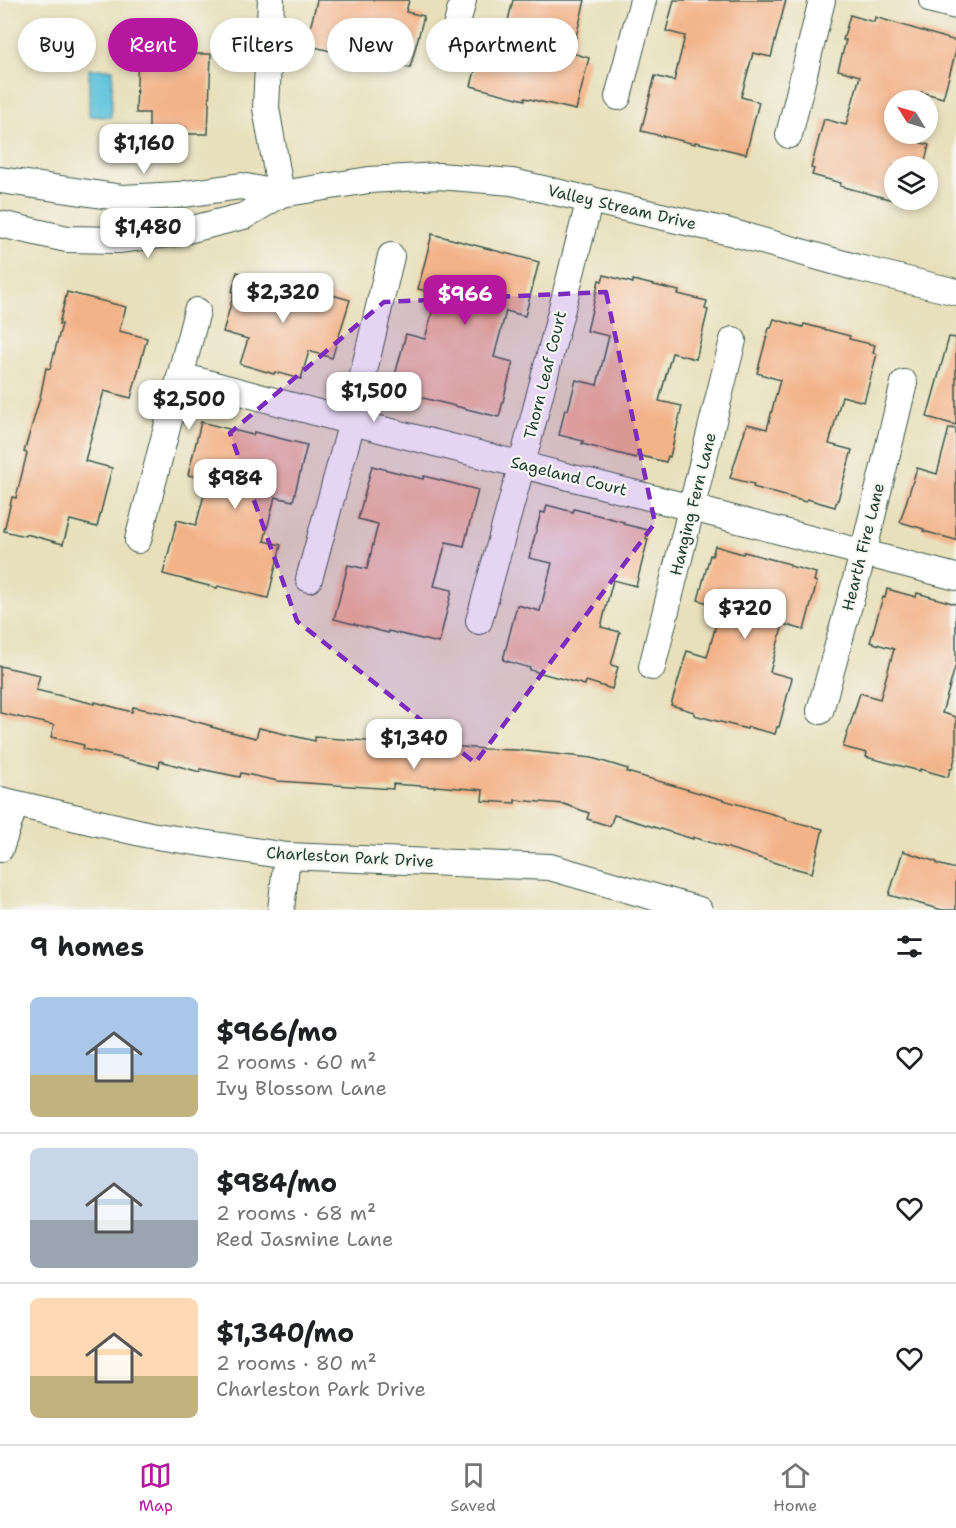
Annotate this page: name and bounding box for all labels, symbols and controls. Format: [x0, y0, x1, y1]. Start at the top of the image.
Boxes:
chip: Buy [18, 18, 96, 72]
chip: Rent [108, 18, 198, 72]
chip: Filters [210, 18, 315, 72]
chip: New [327, 18, 414, 72]
chip: Apartment [426, 18, 578, 72]
north arrow [884, 90, 938, 144]
map controls [884, 90, 938, 210]
pin: $1,160 [95, 124, 193, 175]
text: $1,160 [113, 130, 175, 156]
button: layers [884, 156, 938, 210]
street label: Valley Stream Drive [546, 180, 698, 234]
pin: $1,480 [99, 208, 197, 259]
text: $1,480 [114, 214, 182, 240]
pin: $2,320 [234, 273, 332, 324]
pin: $966 [429, 275, 501, 326]
text: $2,320 [246, 279, 320, 305]
text: $966 [437, 281, 493, 307]
street label: Thorn Leaf Court [519, 309, 571, 441]
pin: $1,500 [325, 372, 423, 423]
text: $1,500 [340, 378, 408, 404]
pin: $2,500 [140, 380, 238, 431]
text: $2,500 [152, 386, 226, 412]
street label: Hanging Fern Lane [665, 430, 721, 578]
street label: Sageland Court [508, 451, 630, 501]
pin: $984 [199, 459, 271, 510]
text: $984 [208, 465, 262, 491]
street label: Hearth Fire Lane [837, 481, 889, 613]
pin: $720 [709, 589, 781, 640]
text: $720 [718, 595, 772, 621]
pin: $1,340 [365, 719, 463, 770]
text: $1,340 [380, 725, 448, 751]
street label: Charleston Park Drive [266, 842, 434, 872]
text: 9 homes [30, 929, 144, 964]
icon: filters [893, 930, 926, 963]
text: $966/mo [216, 1014, 338, 1049]
icon: home [78, 1021, 150, 1093]
icon: heart [893, 1041, 926, 1074]
text: 2 rooms · 60 m² [216, 1049, 376, 1075]
text: Ivy Blossom Lane [216, 1075, 387, 1101]
text: $984/mo [216, 1165, 337, 1200]
icon: home [78, 1172, 150, 1244]
icon: heart [893, 1192, 926, 1225]
text: 2 rooms · 68 m² [216, 1200, 376, 1226]
text: Red Jasmine Lane [216, 1226, 393, 1252]
text: $1,340/mo [216, 1315, 354, 1350]
icon: home [78, 1322, 150, 1394]
icon: heart [893, 1342, 926, 1375]
text: 2 rooms · 80 m² [216, 1350, 377, 1376]
text: Charleston Park Drive [216, 1376, 426, 1402]
tab: Map [139, 1459, 173, 1516]
tab: Saved [450, 1459, 496, 1516]
tab: Home [773, 1459, 817, 1516]

